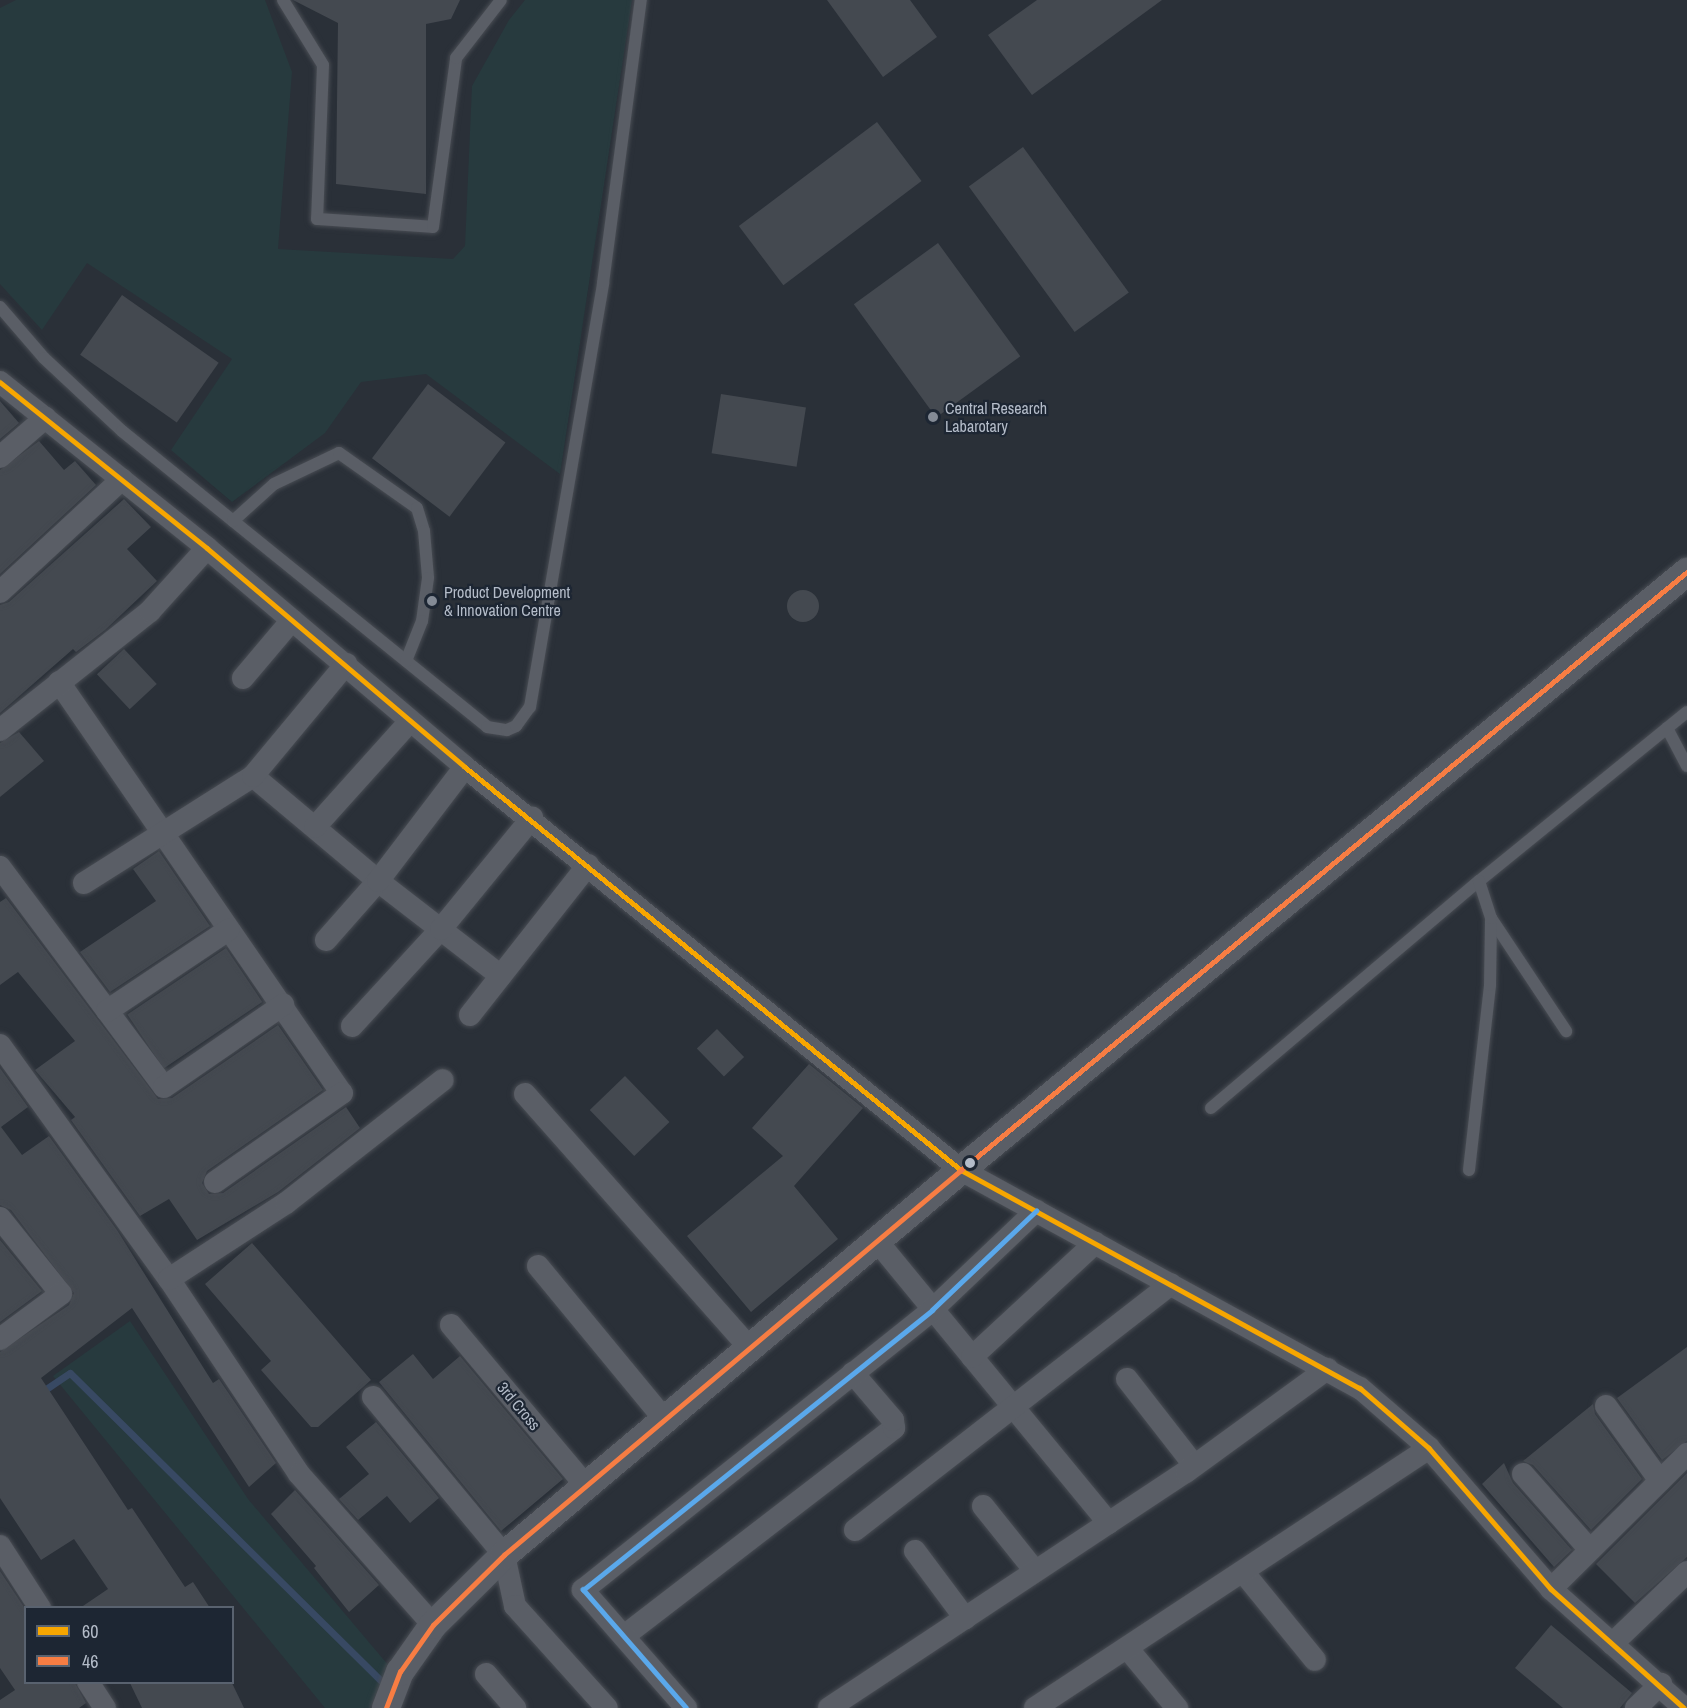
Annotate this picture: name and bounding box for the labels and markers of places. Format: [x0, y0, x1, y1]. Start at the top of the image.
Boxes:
place label: Central Research Labarotary [945, 398, 1047, 436]
marker: Central Research Labarotary [926, 410, 940, 424]
place label: Product Development & Innovation Centre [444, 582, 570, 620]
marker: Product Development & Innovation Centre [425, 594, 439, 608]
unlabelled marker [964, 1157, 976, 1169]

